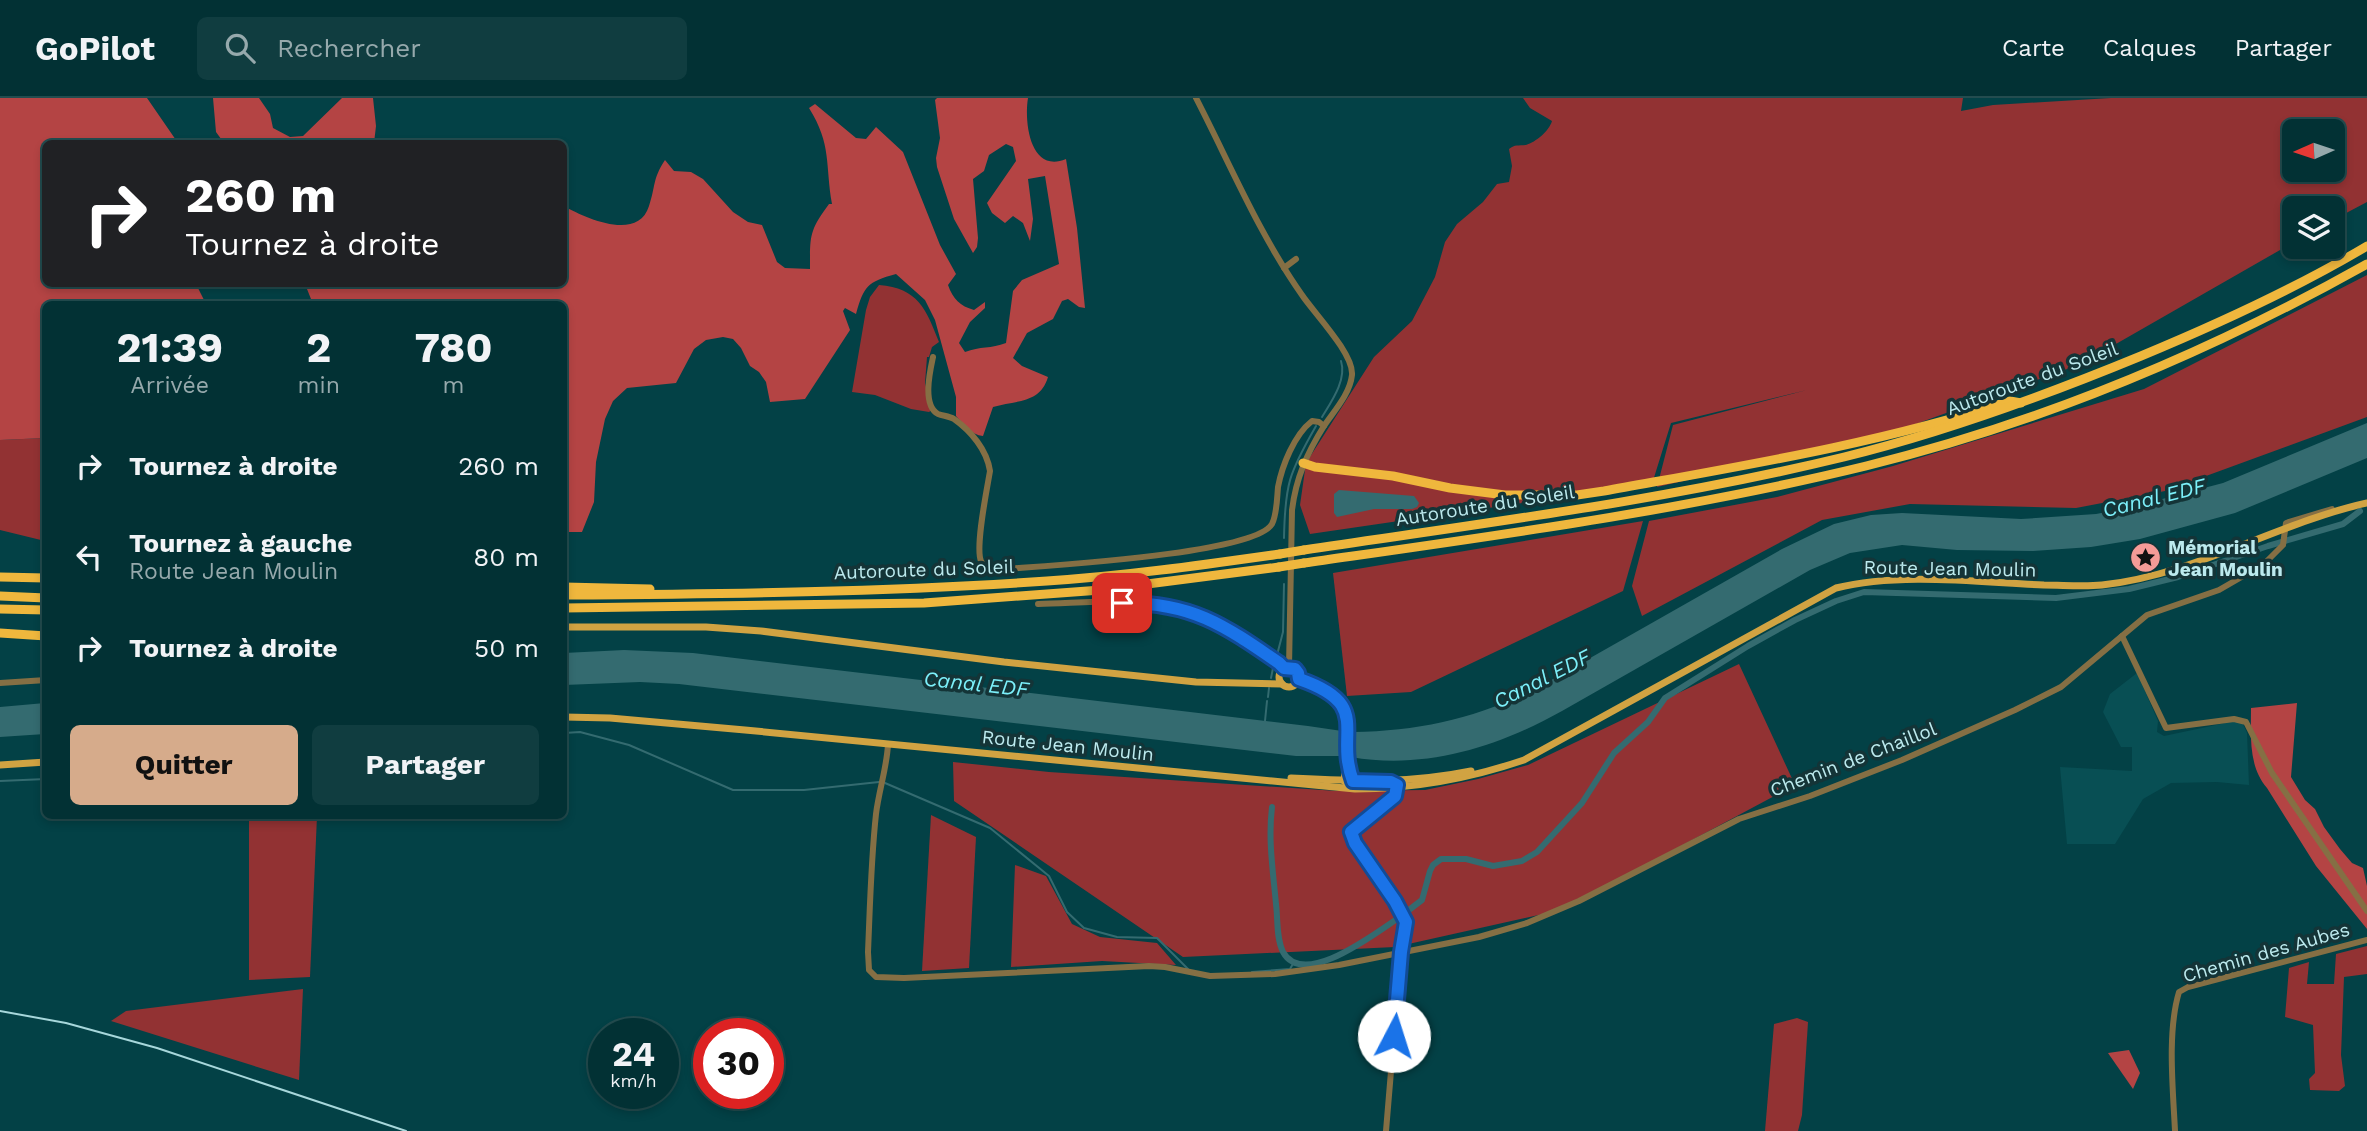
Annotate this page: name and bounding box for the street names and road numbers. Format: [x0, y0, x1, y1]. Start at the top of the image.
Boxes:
street label: Autoroute du Soleil [1943, 337, 2121, 420]
street label: Autoroute du Soleil [1394, 480, 1576, 531]
street label: Autoroute du Soleil [833, 555, 1015, 584]
street label: Route Jean Moulin [1863, 555, 2037, 582]
street label: Chemin de Chaillol [1767, 717, 1940, 802]
street label: Route Jean Moulin [981, 725, 1155, 766]
street label: Chemin des Aubes [2180, 918, 2352, 987]

